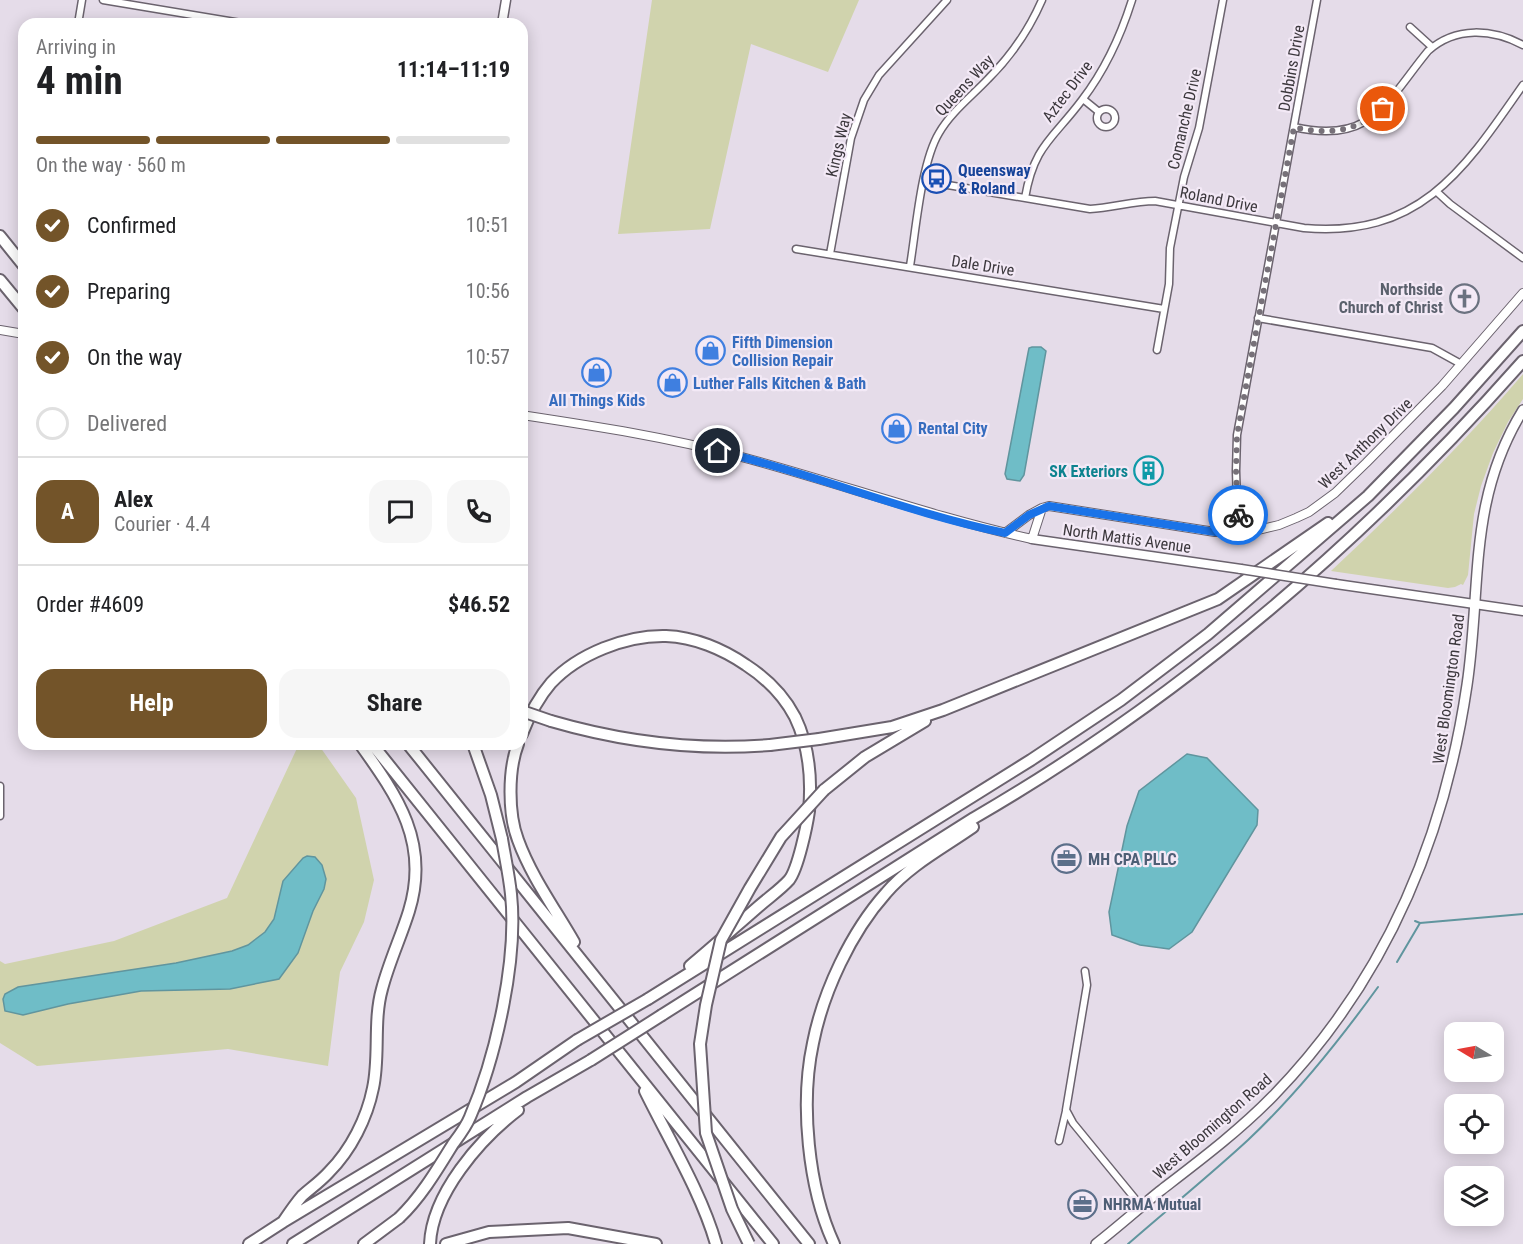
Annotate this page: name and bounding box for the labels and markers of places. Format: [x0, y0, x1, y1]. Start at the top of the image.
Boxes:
pin [1357, 83, 1408, 134]
place label: Queensway & Roland [958, 161, 1031, 198]
bus stop icon: Queensway & Roland [921, 163, 953, 195]
place label: Northside Church of Christ [1339, 280, 1443, 317]
church icon: Northside Church of Christ [1448, 282, 1480, 314]
place label: Fifth Dimension Collision Repair [732, 333, 833, 370]
shop icon: Fifth Dimension Collision Repair [695, 335, 727, 367]
shop icon: All Things Kids [581, 356, 613, 388]
shop icon: Luther Falls Kitchen & Bath [656, 367, 688, 399]
place label: Luther Falls Kitchen & Bath [693, 374, 866, 393]
place label: All Things Kids [549, 391, 645, 410]
shop icon: Rental City [881, 412, 913, 444]
place label: Rental City [918, 419, 988, 438]
pin [692, 425, 743, 476]
building icon: SK Exteriors [1133, 455, 1165, 487]
place label: SK Exteriors [1049, 462, 1128, 481]
office icon: MH CPA PLLC [1051, 843, 1083, 875]
place label: MH CPA PLLC [1088, 850, 1177, 869]
office icon: NHRMA Mutual [1066, 1188, 1098, 1220]
place label: NHRMA Mutual [1103, 1195, 1201, 1214]

